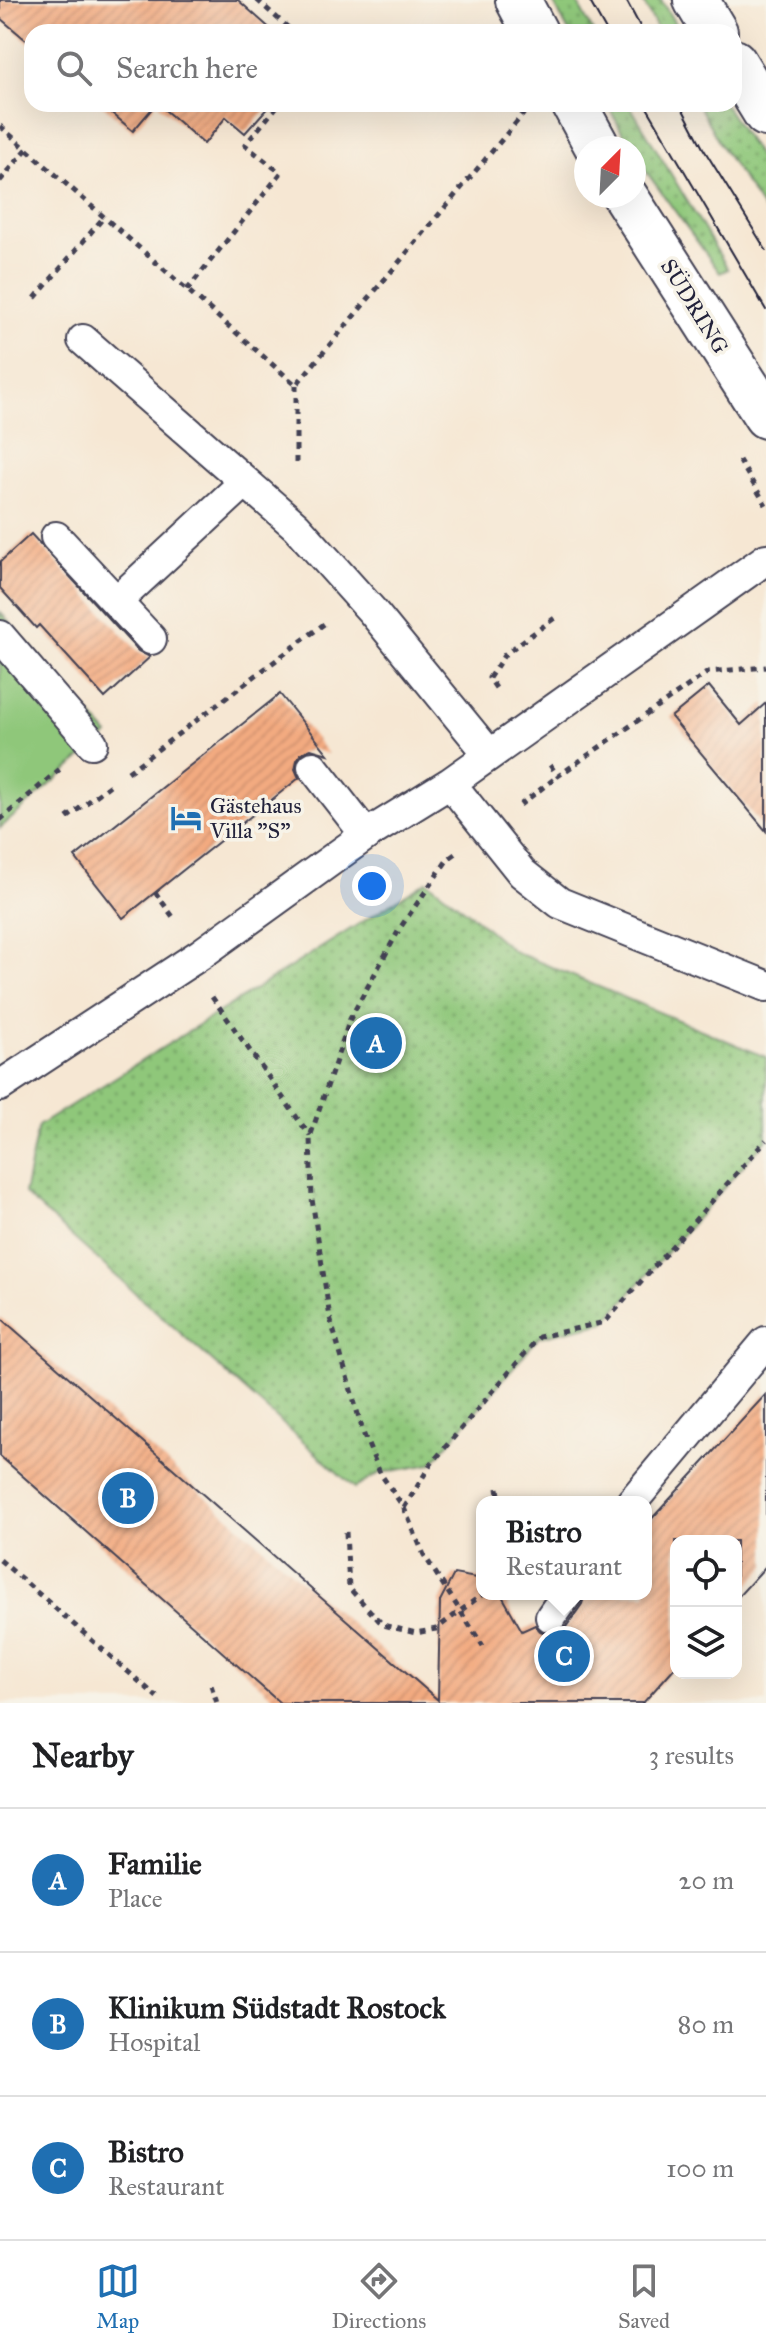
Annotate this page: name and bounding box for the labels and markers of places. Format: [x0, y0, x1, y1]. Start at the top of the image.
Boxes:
place label: Gästehaus Villa "S" [209, 792, 302, 844]
hotel icon: Gästehaus Villa "S" [169, 801, 203, 835]
pin: A [350, 1013, 402, 1073]
pin: B [102, 1468, 154, 1528]
pin: C [538, 1626, 590, 1686]

